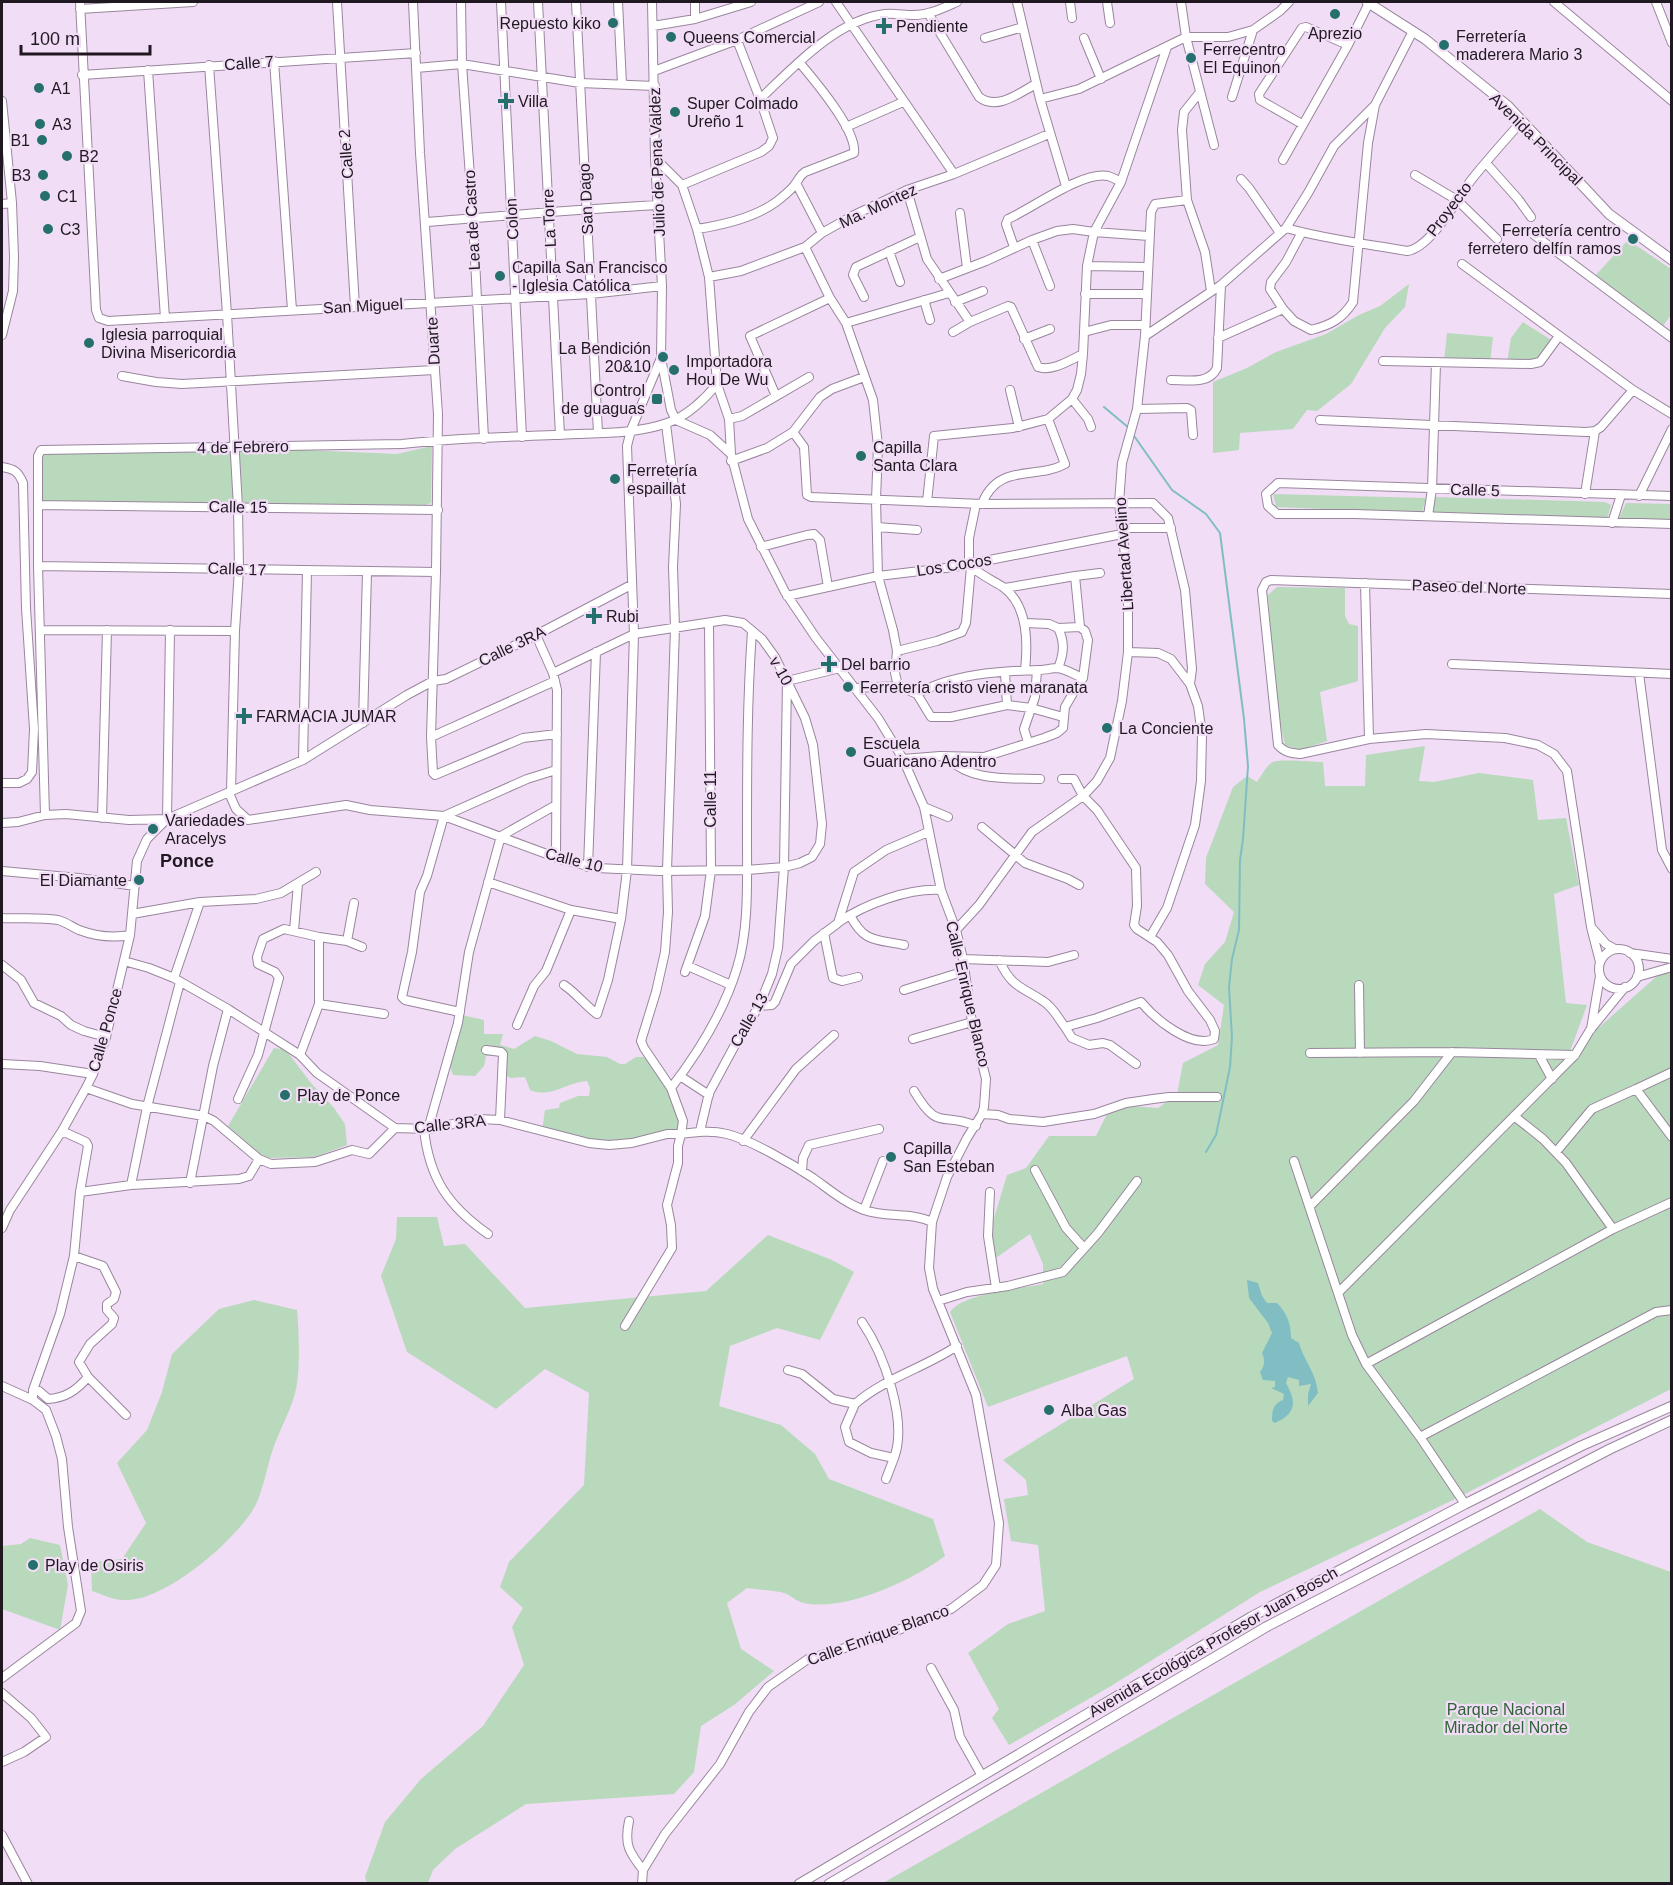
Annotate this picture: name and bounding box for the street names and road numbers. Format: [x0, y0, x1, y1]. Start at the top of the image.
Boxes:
street label: Calle 7 [224, 53, 275, 73]
street label: Julio de Pena Valdez [646, 87, 668, 237]
street label: Avenida Principal [1486, 89, 1586, 189]
street label: Calle 2 [336, 128, 356, 179]
street label: San Dago [576, 163, 596, 235]
street label: Lea de Castro [461, 169, 483, 271]
street label: Proyecto [1423, 179, 1475, 239]
street label: Ma. Montez [837, 181, 919, 231]
street label: La Torre [539, 188, 559, 248]
street label: Colon [502, 198, 522, 240]
street label: San Miguel [323, 295, 403, 317]
street label: Duarte [423, 316, 443, 365]
street label: 4 de Febrero [197, 438, 289, 456]
street label: Calle 5 [1450, 481, 1500, 499]
street label: Libertad Avelino [1112, 497, 1136, 611]
street label: Calle 15 [209, 498, 268, 516]
street label: Los Cocos [915, 551, 993, 579]
street label: Calle 17 [207, 559, 267, 579]
street label: Paseo del Norte [1411, 577, 1527, 598]
street label: Calle 3RA [476, 622, 548, 669]
street label: v 10 [766, 654, 796, 688]
street label: Calle 11 [702, 770, 719, 828]
street label: Calle 10 [543, 845, 605, 875]
street label: Calle Enrique Blanco [943, 919, 993, 1069]
street label: Calle Ponce [85, 986, 125, 1074]
street label: Calle 13 [727, 990, 771, 1050]
street label: Calle 3RA [413, 1112, 487, 1136]
street label: Avenida Ecológica Profesor Juan Bosch [1086, 1564, 1340, 1720]
street label: Calle Enrique Blanco [805, 1601, 951, 1669]

